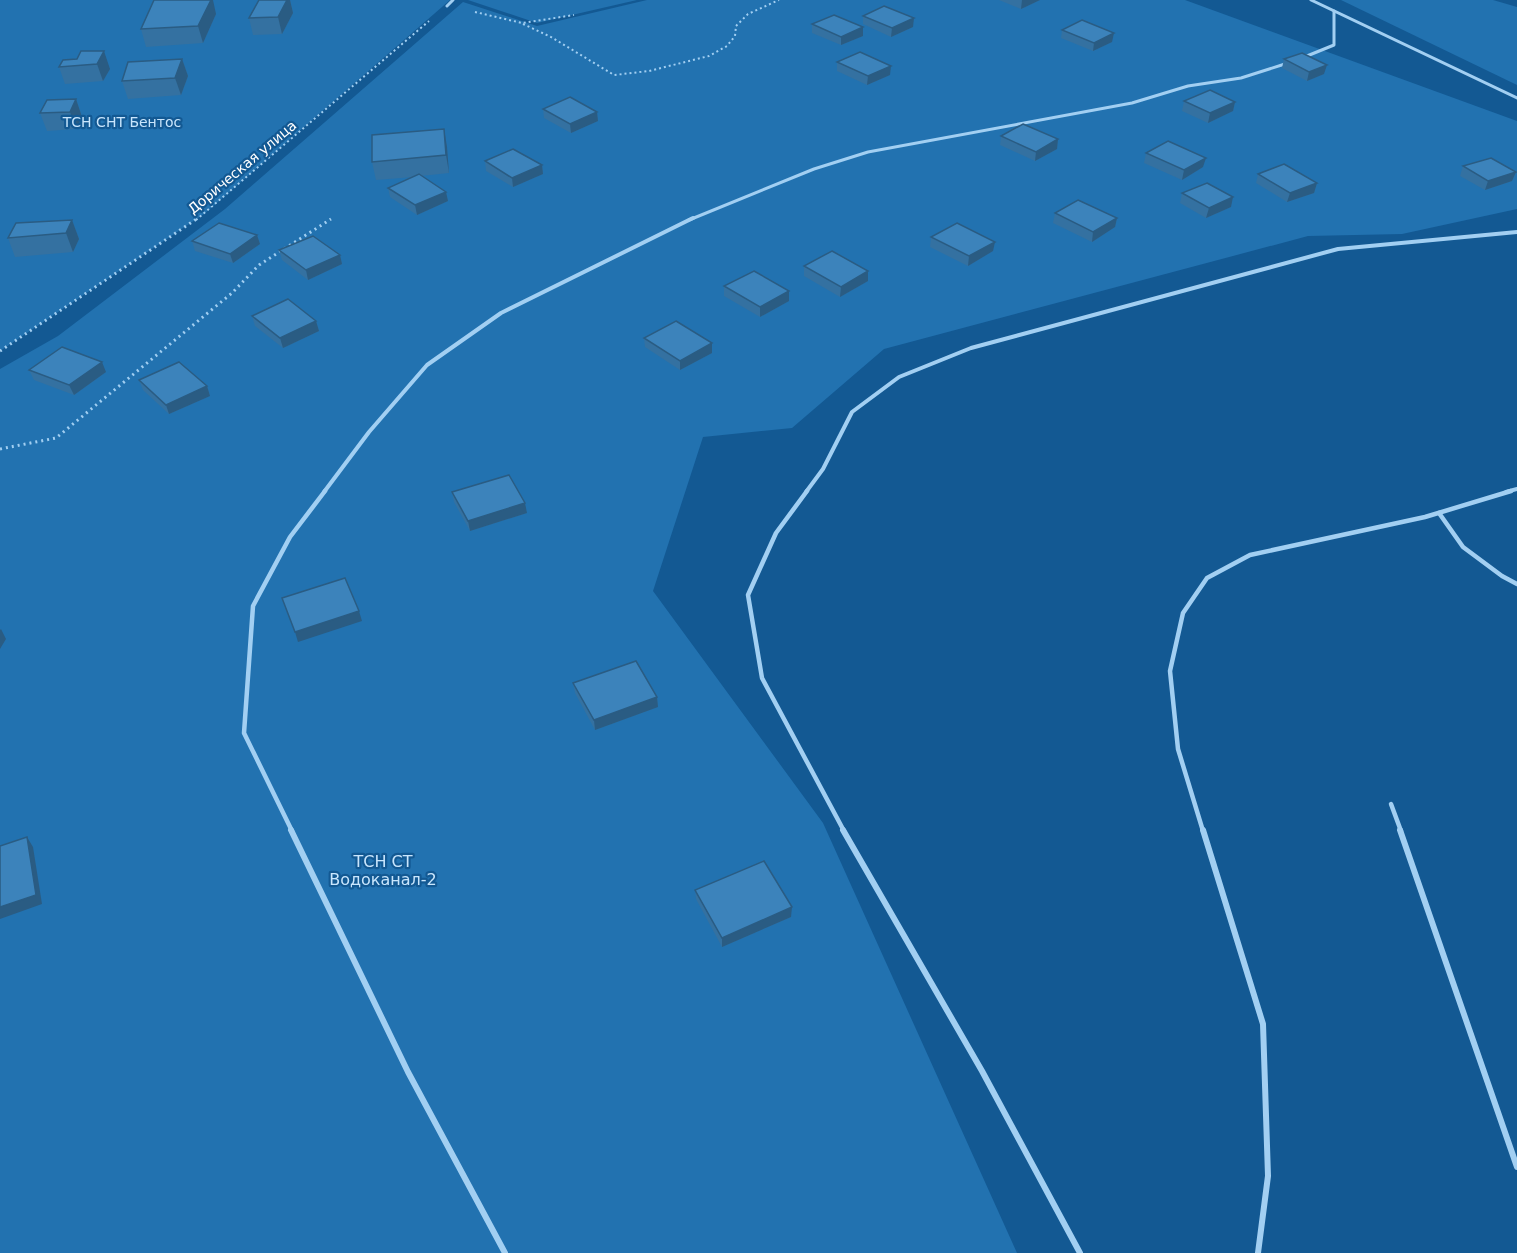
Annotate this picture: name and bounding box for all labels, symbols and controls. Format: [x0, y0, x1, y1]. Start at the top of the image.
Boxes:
park label: ТСН СНТ Бентос [62, 114, 181, 130]
street label: Дорическая улица [185, 117, 299, 217]
park label: ТСН СТ Водоканал-2 [329, 852, 437, 889]

